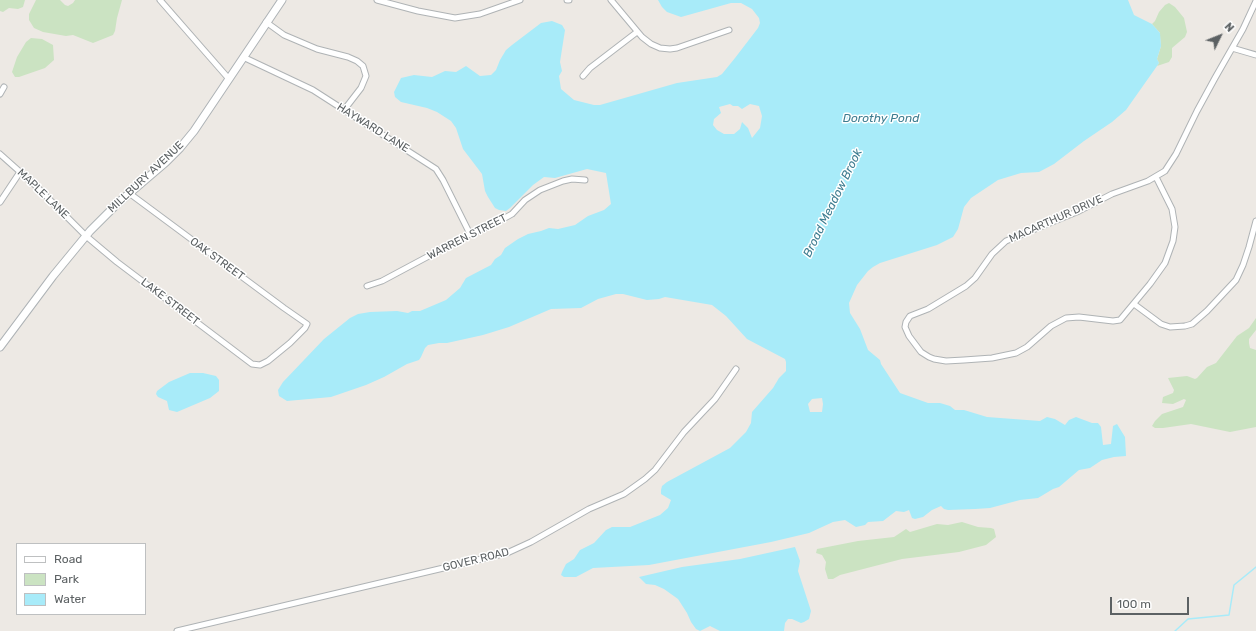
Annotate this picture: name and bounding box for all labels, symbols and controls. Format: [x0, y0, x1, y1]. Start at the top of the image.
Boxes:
north arrow [1200, 16, 1240, 56]
text: N [1222, 20, 1237, 35]
street label: HAYWARD LANE [334, 100, 412, 156]
water label: Dorothy Pond [843, 112, 919, 126]
street label: MILLBURY AVENUE [105, 139, 187, 215]
water label: Broad Meadow Brook [800, 146, 866, 260]
street label: MAPLE LANE [14, 166, 72, 222]
street label: MACARTHUR DRIVE [1007, 192, 1105, 246]
street label: WARREN STREET [425, 211, 509, 263]
street label: OAK STREET [187, 235, 247, 283]
street label: LAKE STREET [138, 276, 202, 328]
legend [16, 543, 146, 615]
street label: GOVER ROAD [441, 545, 511, 575]
text: Road [54, 552, 82, 566]
text: Park [54, 572, 79, 586]
scale bar [1112, 589, 1191, 615]
text: Water [54, 592, 86, 606]
text: 100 m [1117, 597, 1151, 611]

